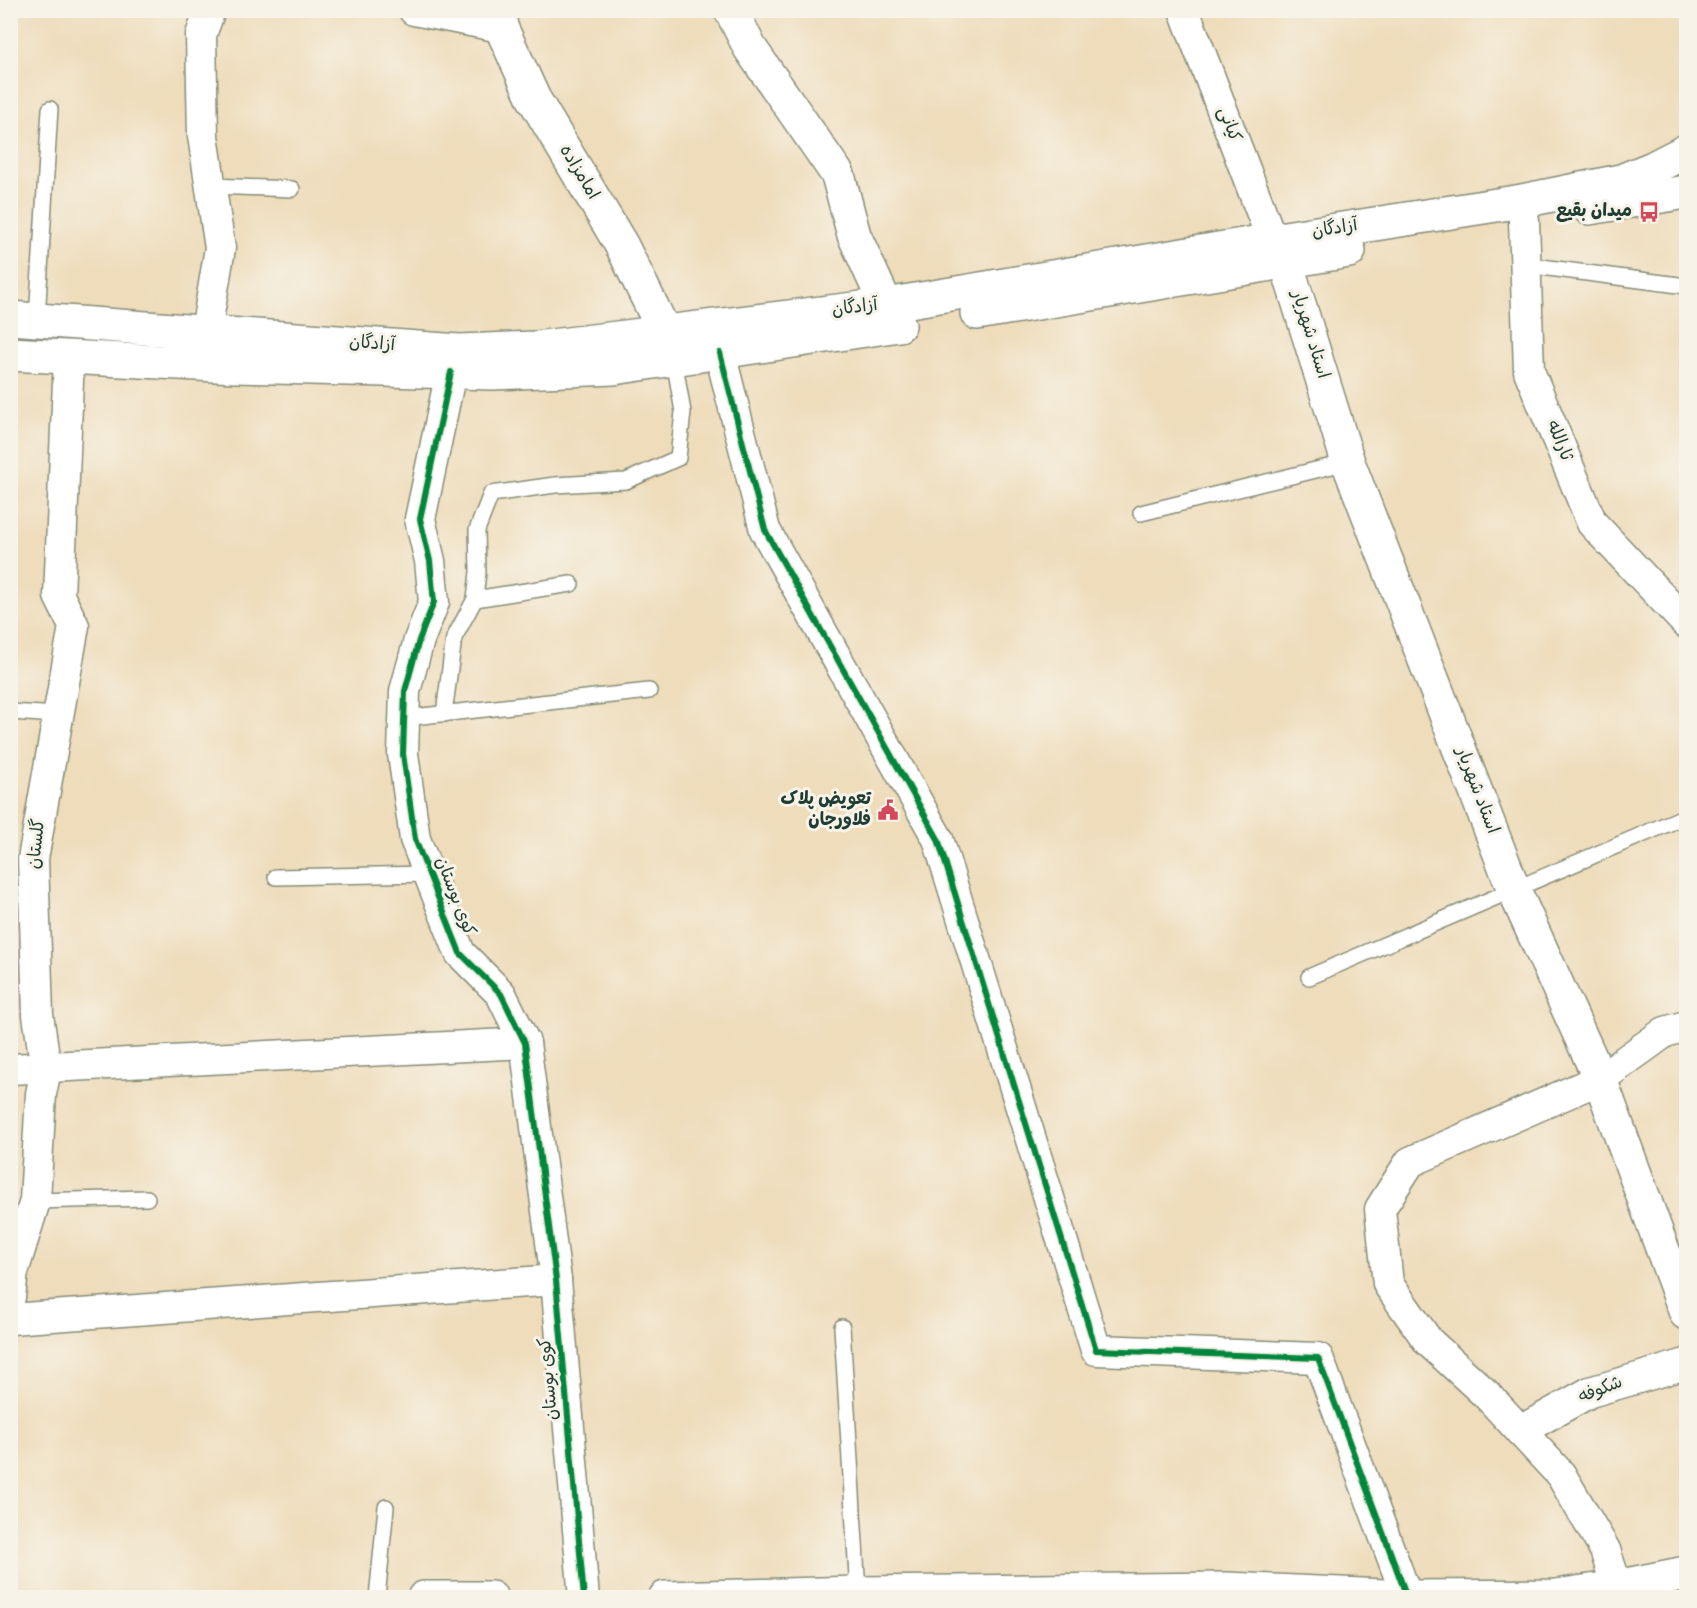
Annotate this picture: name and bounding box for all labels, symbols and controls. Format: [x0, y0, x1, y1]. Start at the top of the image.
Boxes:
street label: کیانی [1212, 105, 1244, 146]
street label: امامزاده [553, 142, 603, 204]
bus stop icon: میدان بقیع [1637, 200, 1661, 224]
place label: میدان بقیع [1556, 202, 1632, 223]
street label: آزادگان [1310, 214, 1361, 244]
street label: استاد شهریار [1285, 287, 1332, 382]
street label: آزادگان [831, 294, 881, 322]
street label: آزادگان [348, 331, 397, 357]
street label: ثارالله [1540, 418, 1576, 465]
street label: استاد شهریار [1449, 743, 1502, 837]
place label: تعویض پلاک فلاورجان [781, 790, 872, 832]
public building icon: تعویض پلاک فلاورجان [876, 798, 900, 822]
street label: گلستان [23, 817, 51, 870]
street label: کوی بوستان [429, 855, 479, 940]
street label: کوی بوستان [536, 1337, 564, 1421]
street label: شکوفه [1576, 1373, 1626, 1409]

